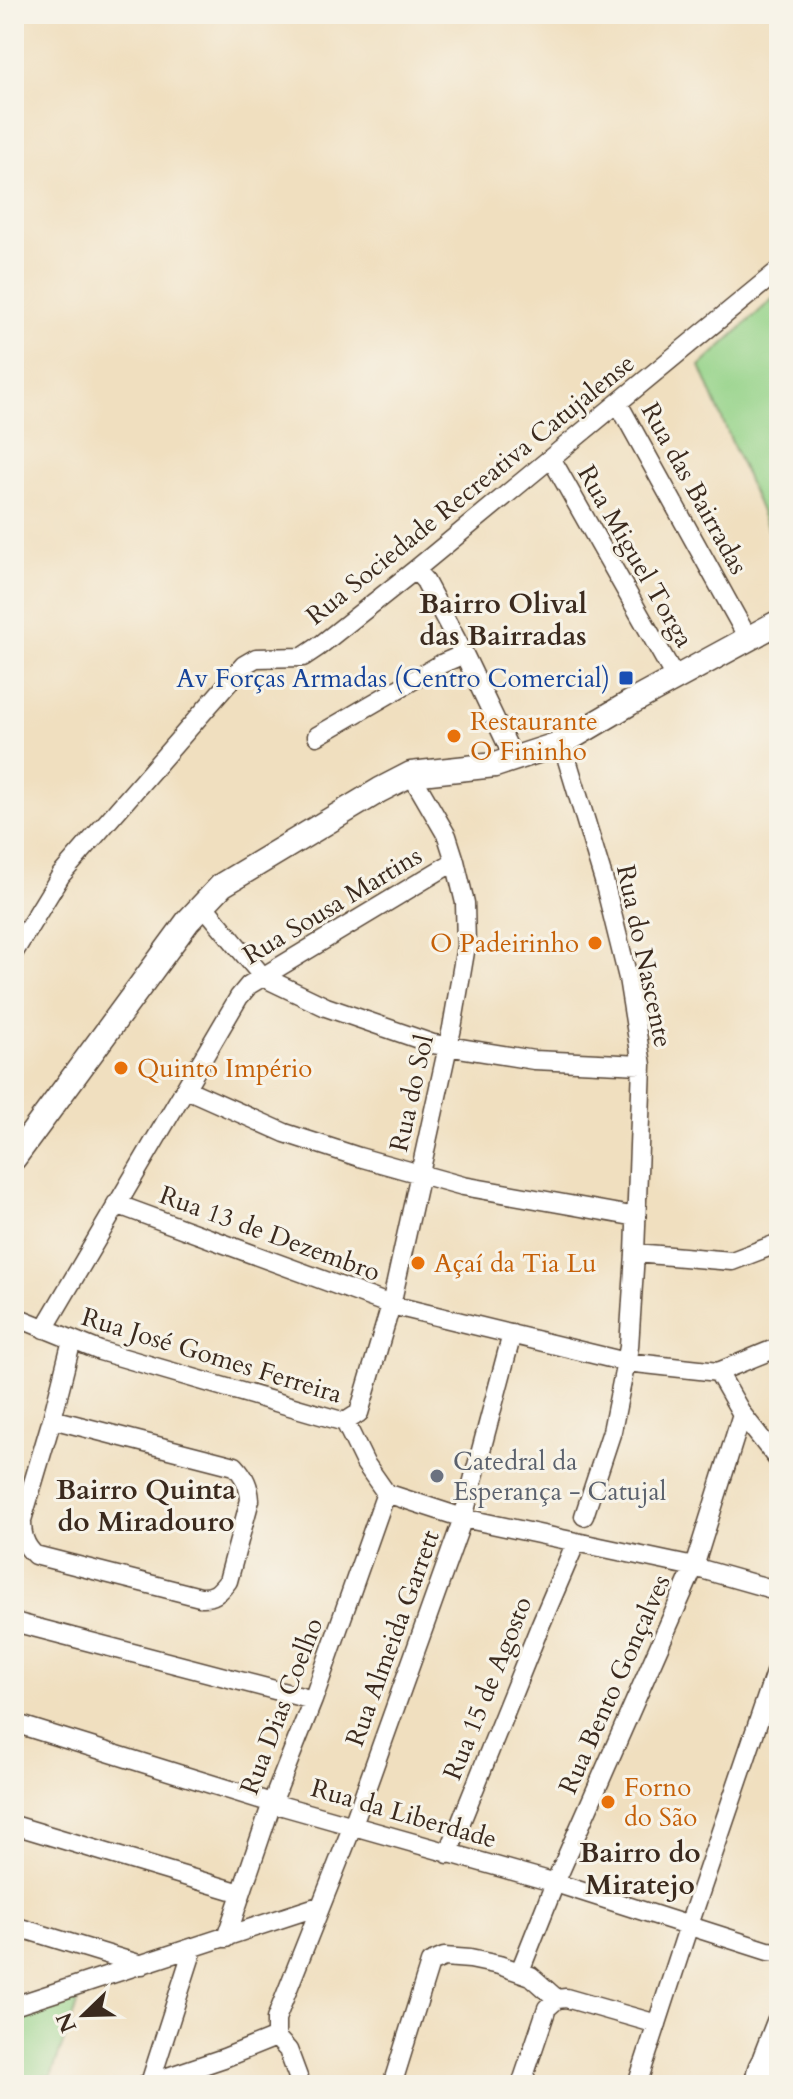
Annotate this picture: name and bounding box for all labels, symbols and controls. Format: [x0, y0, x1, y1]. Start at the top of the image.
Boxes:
street label: Rua Sociedade Recreativa Catujalense [299, 346, 642, 633]
street label: Rua das Bairradas [633, 396, 756, 580]
street label: Rua Miguel Torga [569, 459, 702, 654]
district label: Bairro Olival das Bairradas [419, 585, 587, 655]
place label: Av Forças Armadas (Centro Comercial) [176, 661, 610, 696]
marker: Av Forças Armadas (Centro Comercial) [617, 669, 635, 687]
place label: Restaurante O Fininho [470, 704, 598, 769]
marker: Restaurante O Fininho [445, 727, 463, 745]
street label: Rua Sousa Martins [236, 838, 428, 973]
street label: Rua do Nascente [608, 862, 681, 1051]
place label: O Padeirinho [430, 926, 579, 961]
marker: O Padeirinho [586, 934, 604, 952]
street label: Rua do Sol [381, 1031, 442, 1155]
place label: Quinto Império [137, 1051, 312, 1086]
marker: Quinto Império [112, 1059, 130, 1077]
street label: Rua 13 de Dezembro [155, 1177, 385, 1290]
place label: Açaí da Tia Lu [434, 1246, 597, 1281]
marker: Açaí da Tia Lu [409, 1254, 427, 1272]
street label: Rua José Gomes Ferreira [77, 1299, 346, 1412]
place label: Catedral da Esperança - Catujal [453, 1444, 667, 1509]
marker: Catedral da Esperança - Catujal [428, 1467, 446, 1485]
district label: Bairro Quinta do Miradouro [56, 1471, 236, 1541]
street label: Rua Almeida Garrett [337, 1525, 448, 1751]
street label: Rua Bento Gonçalves [550, 1569, 679, 1799]
street label: Rua 15 de Agosto [435, 1591, 540, 1785]
street label: Rua Dias Coelho [232, 1613, 331, 1800]
street label: Rua da Liberdade [307, 1770, 501, 1857]
place label: Forno do São [624, 1770, 697, 1835]
marker: Forno do São [599, 1793, 617, 1811]
district label: Bairro do Miratejo [579, 1834, 701, 1904]
north arrow [44, 1975, 124, 2055]
text: N [49, 2008, 84, 2037]

